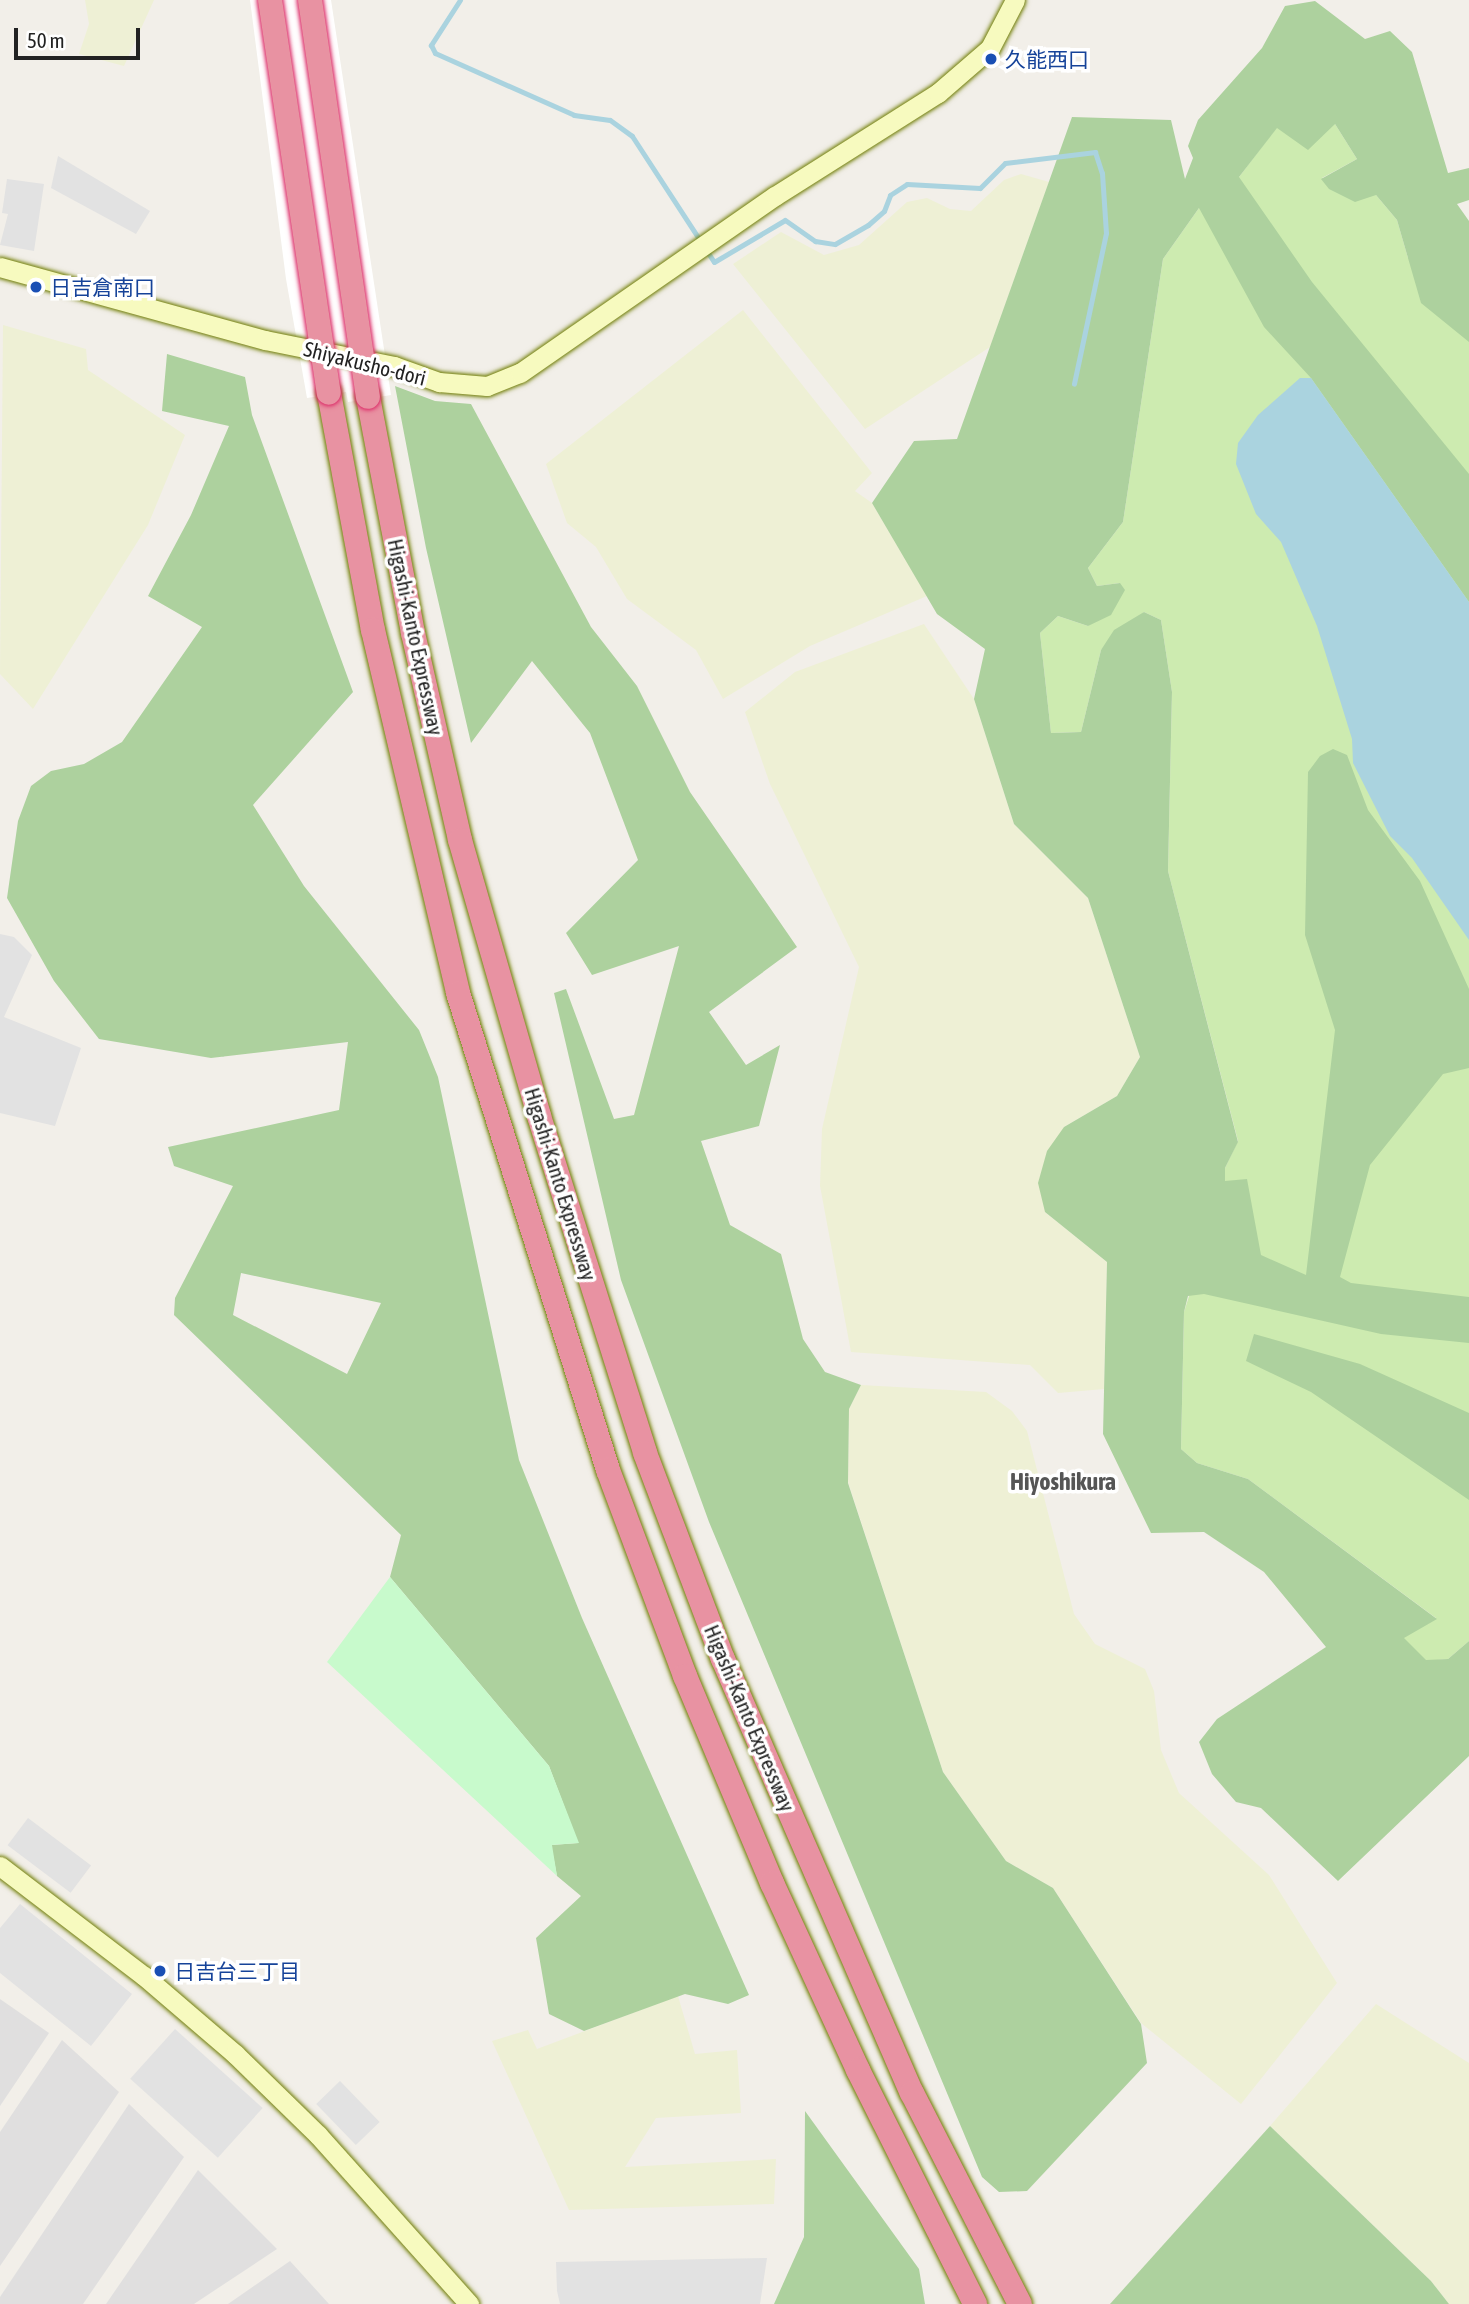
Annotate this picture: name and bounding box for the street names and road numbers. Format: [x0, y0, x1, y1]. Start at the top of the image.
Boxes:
street label: Shiyakusho-dori [301, 336, 429, 390]
street label: Higashi-Kanto Expressway [383, 536, 449, 738]
street label: Higashi-Kanto Expressway [520, 1085, 602, 1283]
street label: Higashi-Kanto Expressway [699, 1621, 801, 1815]

